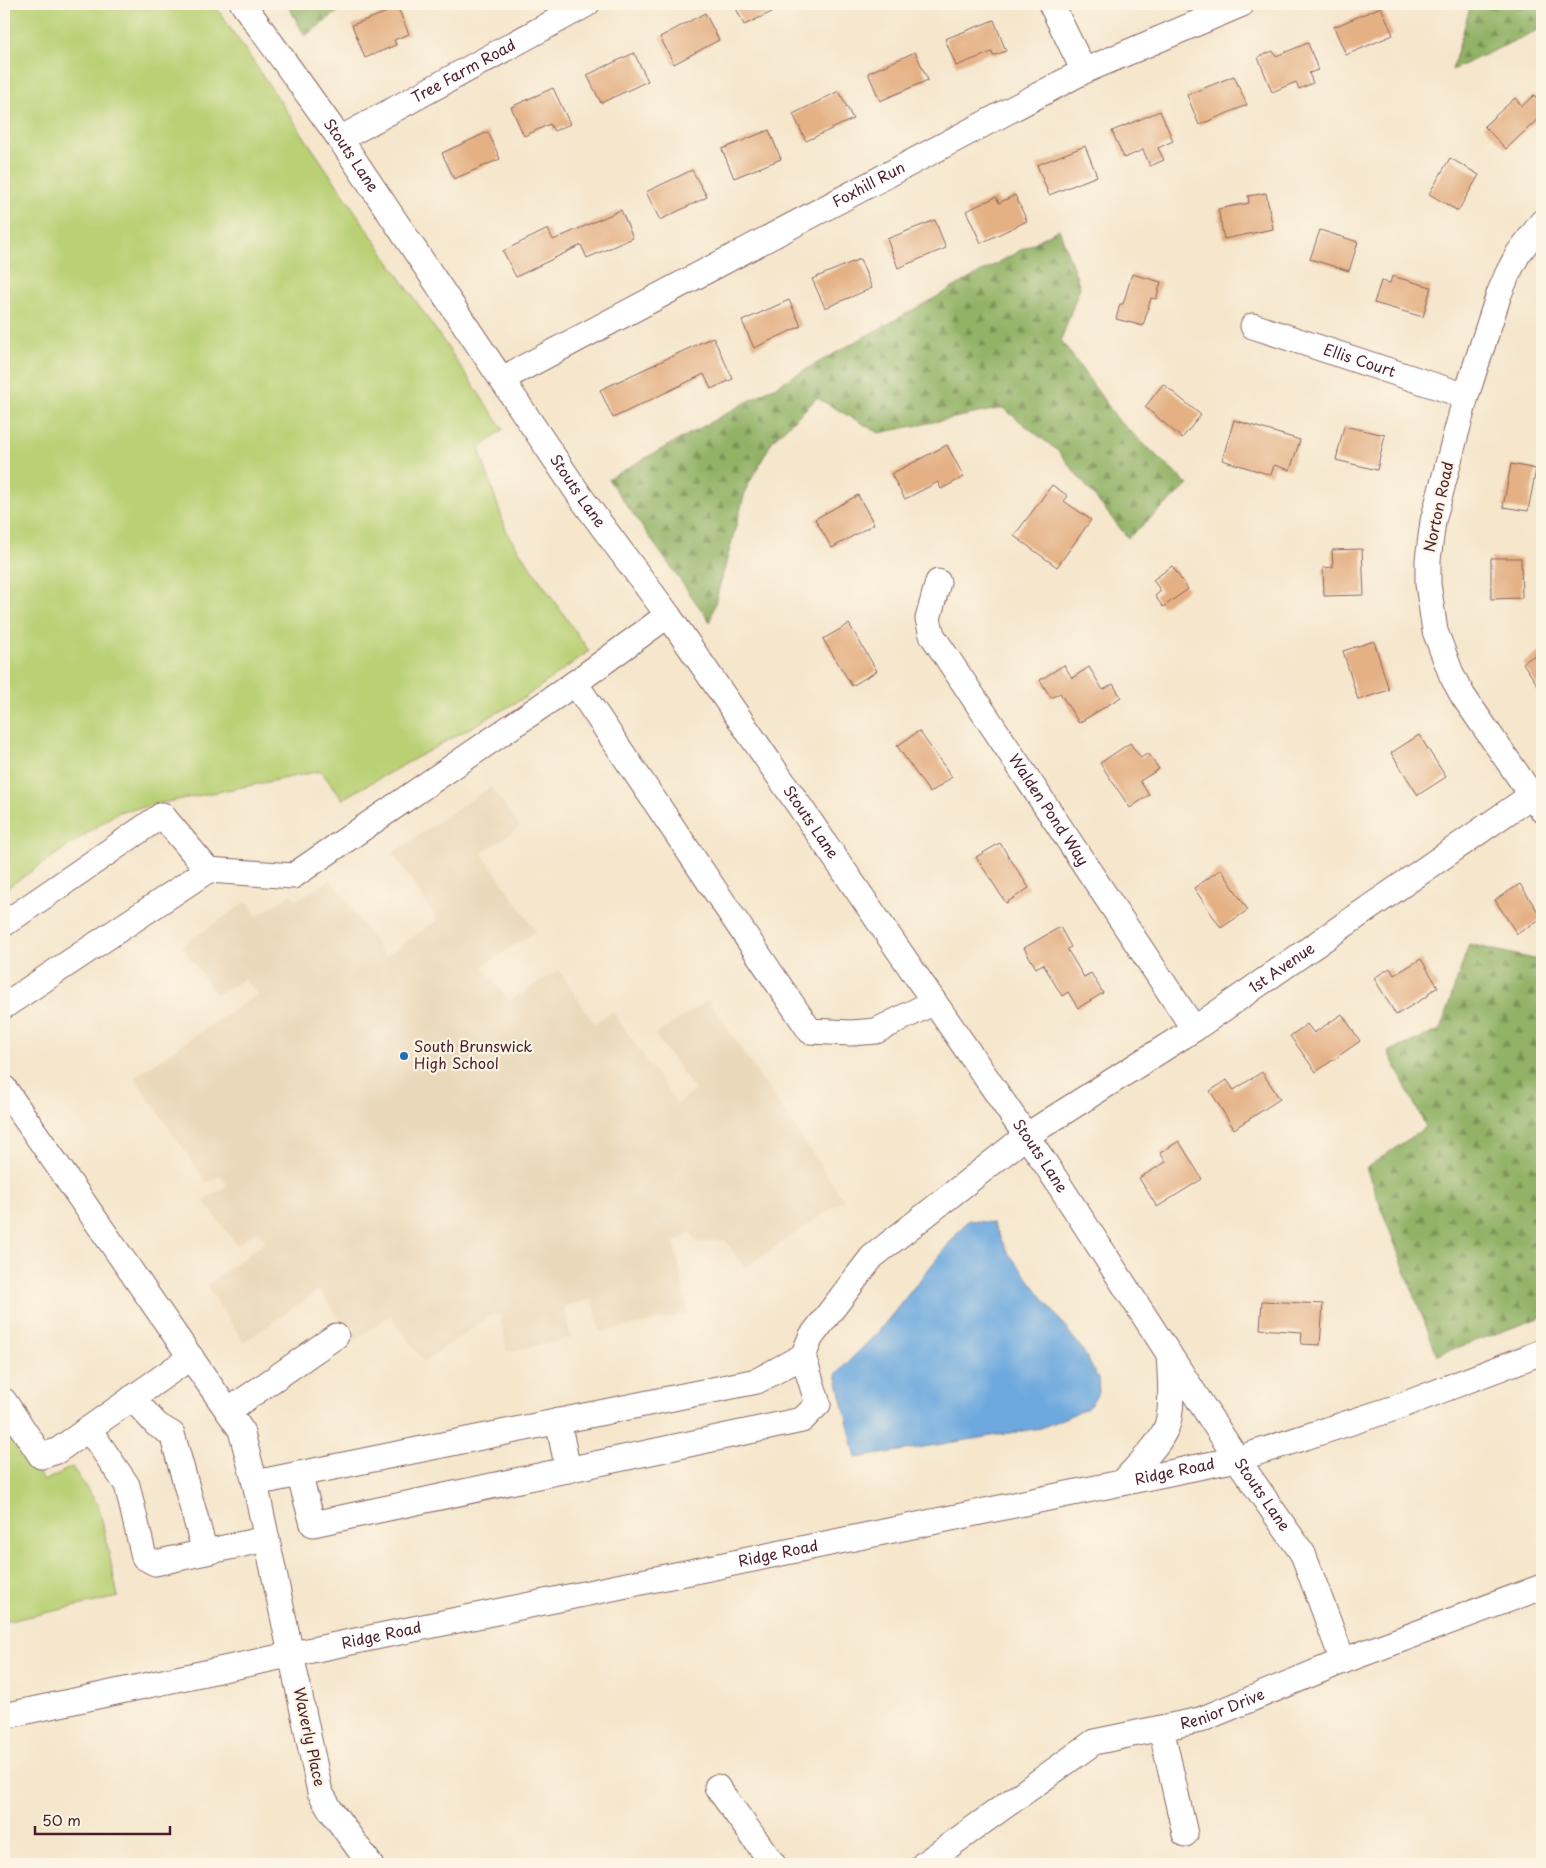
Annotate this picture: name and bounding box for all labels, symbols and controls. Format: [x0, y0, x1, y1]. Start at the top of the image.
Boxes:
street label: Tree Farm Road [407, 32, 519, 108]
street label: Stouts Lane [319, 113, 385, 196]
street label: Foxhill Run [828, 155, 909, 212]
street label: Ellis Court [1321, 337, 1399, 382]
street label: Stouts Lane [545, 449, 612, 532]
street label: Norton Road [1417, 459, 1458, 554]
street label: Walden Pond Way [1004, 749, 1095, 870]
street label: Stouts Lane [778, 780, 845, 863]
street label: 1st Avenue [1244, 936, 1319, 998]
place label: South Brunswick High School [414, 1034, 533, 1074]
marker: South Brunswick High School [398, 1050, 410, 1062]
street label: Stouts Lane [1008, 1114, 1074, 1197]
street label: Ridge Road [1132, 1451, 1217, 1490]
street label: Stouts Lane [1229, 1453, 1297, 1535]
street label: Ridge Road [736, 1533, 820, 1572]
street label: Ridge Road [339, 1615, 423, 1654]
street label: Renior Drive [1178, 1682, 1268, 1734]
street label: Waverly Place [289, 1685, 332, 1788]
scale bar [35, 1803, 170, 1835]
text: 50 m [42, 1808, 81, 1831]

